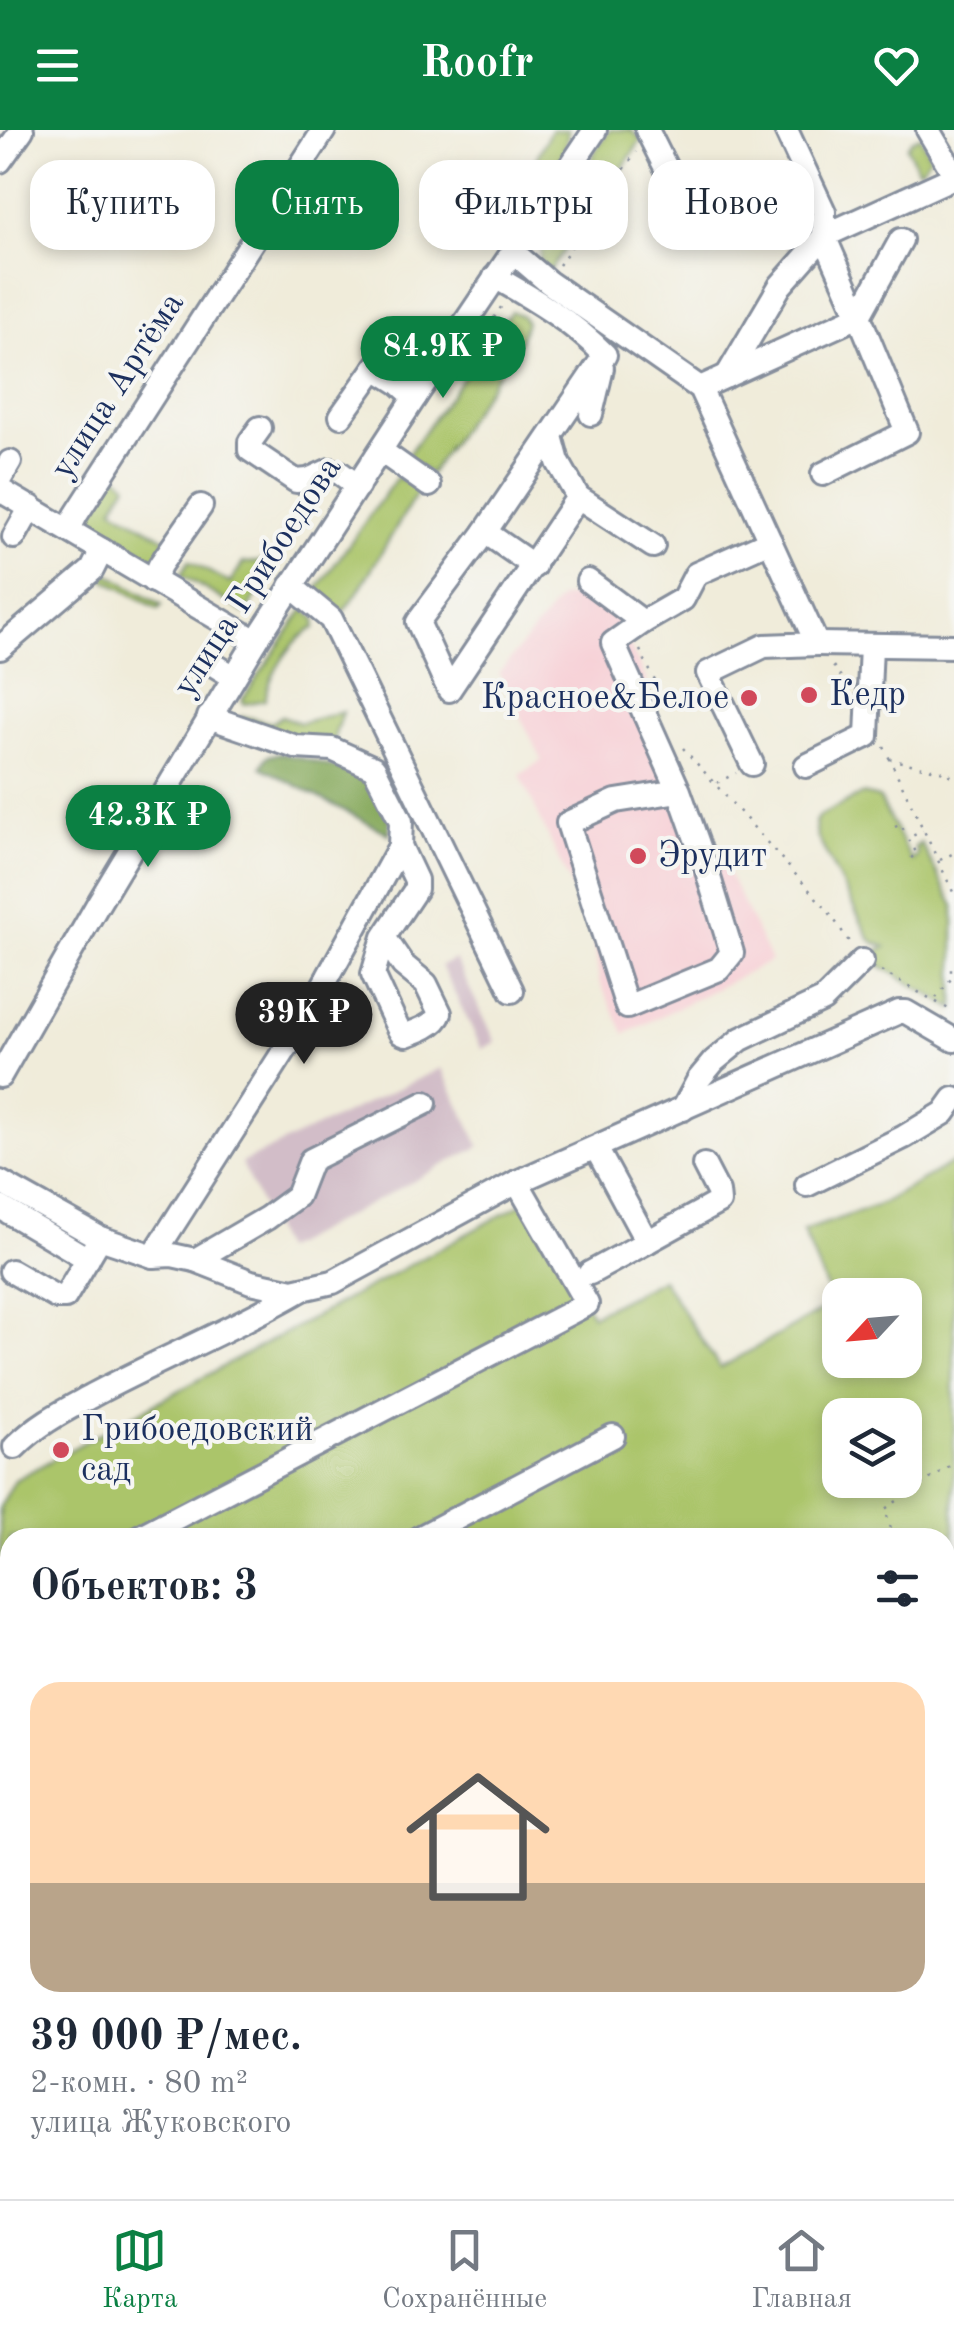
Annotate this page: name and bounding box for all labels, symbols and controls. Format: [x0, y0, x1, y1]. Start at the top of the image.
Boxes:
icon: menu [30, 38, 85, 93]
icon: heart [869, 38, 924, 93]
text: Roofr [420, 42, 534, 87]
chip: Купить [30, 160, 215, 250]
chip: Снять [235, 160, 399, 250]
chip: Фильтры [419, 160, 628, 250]
chip: Новое [648, 160, 814, 250]
street label: улица Артёма [45, 287, 191, 485]
pin: 84.9K ₽ [351, 316, 535, 401]
text: 84.9K ₽ [383, 332, 503, 364]
street label: улица Грибоедова [167, 451, 349, 703]
place label: Кедр [829, 678, 906, 713]
place label: Красное&Белое [481, 681, 729, 716]
marker: Кедр [798, 684, 820, 706]
marker: Красное&Белое [738, 687, 760, 709]
pin: 42.3K ₽ [56, 785, 240, 870]
text: 42.3K ₽ [88, 801, 208, 833]
place label: Эрудит [658, 839, 767, 874]
marker: Эрудит [627, 845, 649, 867]
pin: 39K ₽ [234, 982, 374, 1067]
text: 39K ₽ [257, 998, 351, 1030]
north arrow [822, 1278, 922, 1378]
map controls [822, 1278, 922, 1498]
button: layers [822, 1398, 922, 1498]
place label: Грибоедовский сад [81, 1413, 313, 1488]
marker: Грибоедовский сад [50, 1439, 72, 1461]
icon: filters [870, 1561, 925, 1616]
text: Объектов: 3 [30, 1567, 258, 1609]
icon: home [388, 1747, 568, 1927]
text: 39 000 ₽/мес. [30, 2017, 302, 2059]
text: 2-комн. · 80 m² [30, 2068, 248, 2100]
text: улица Жуковского [30, 2108, 291, 2140]
tab: Карта [102, 2223, 178, 2318]
tab: Сохранённые [382, 2223, 547, 2318]
tab: Главная [751, 2223, 852, 2318]

